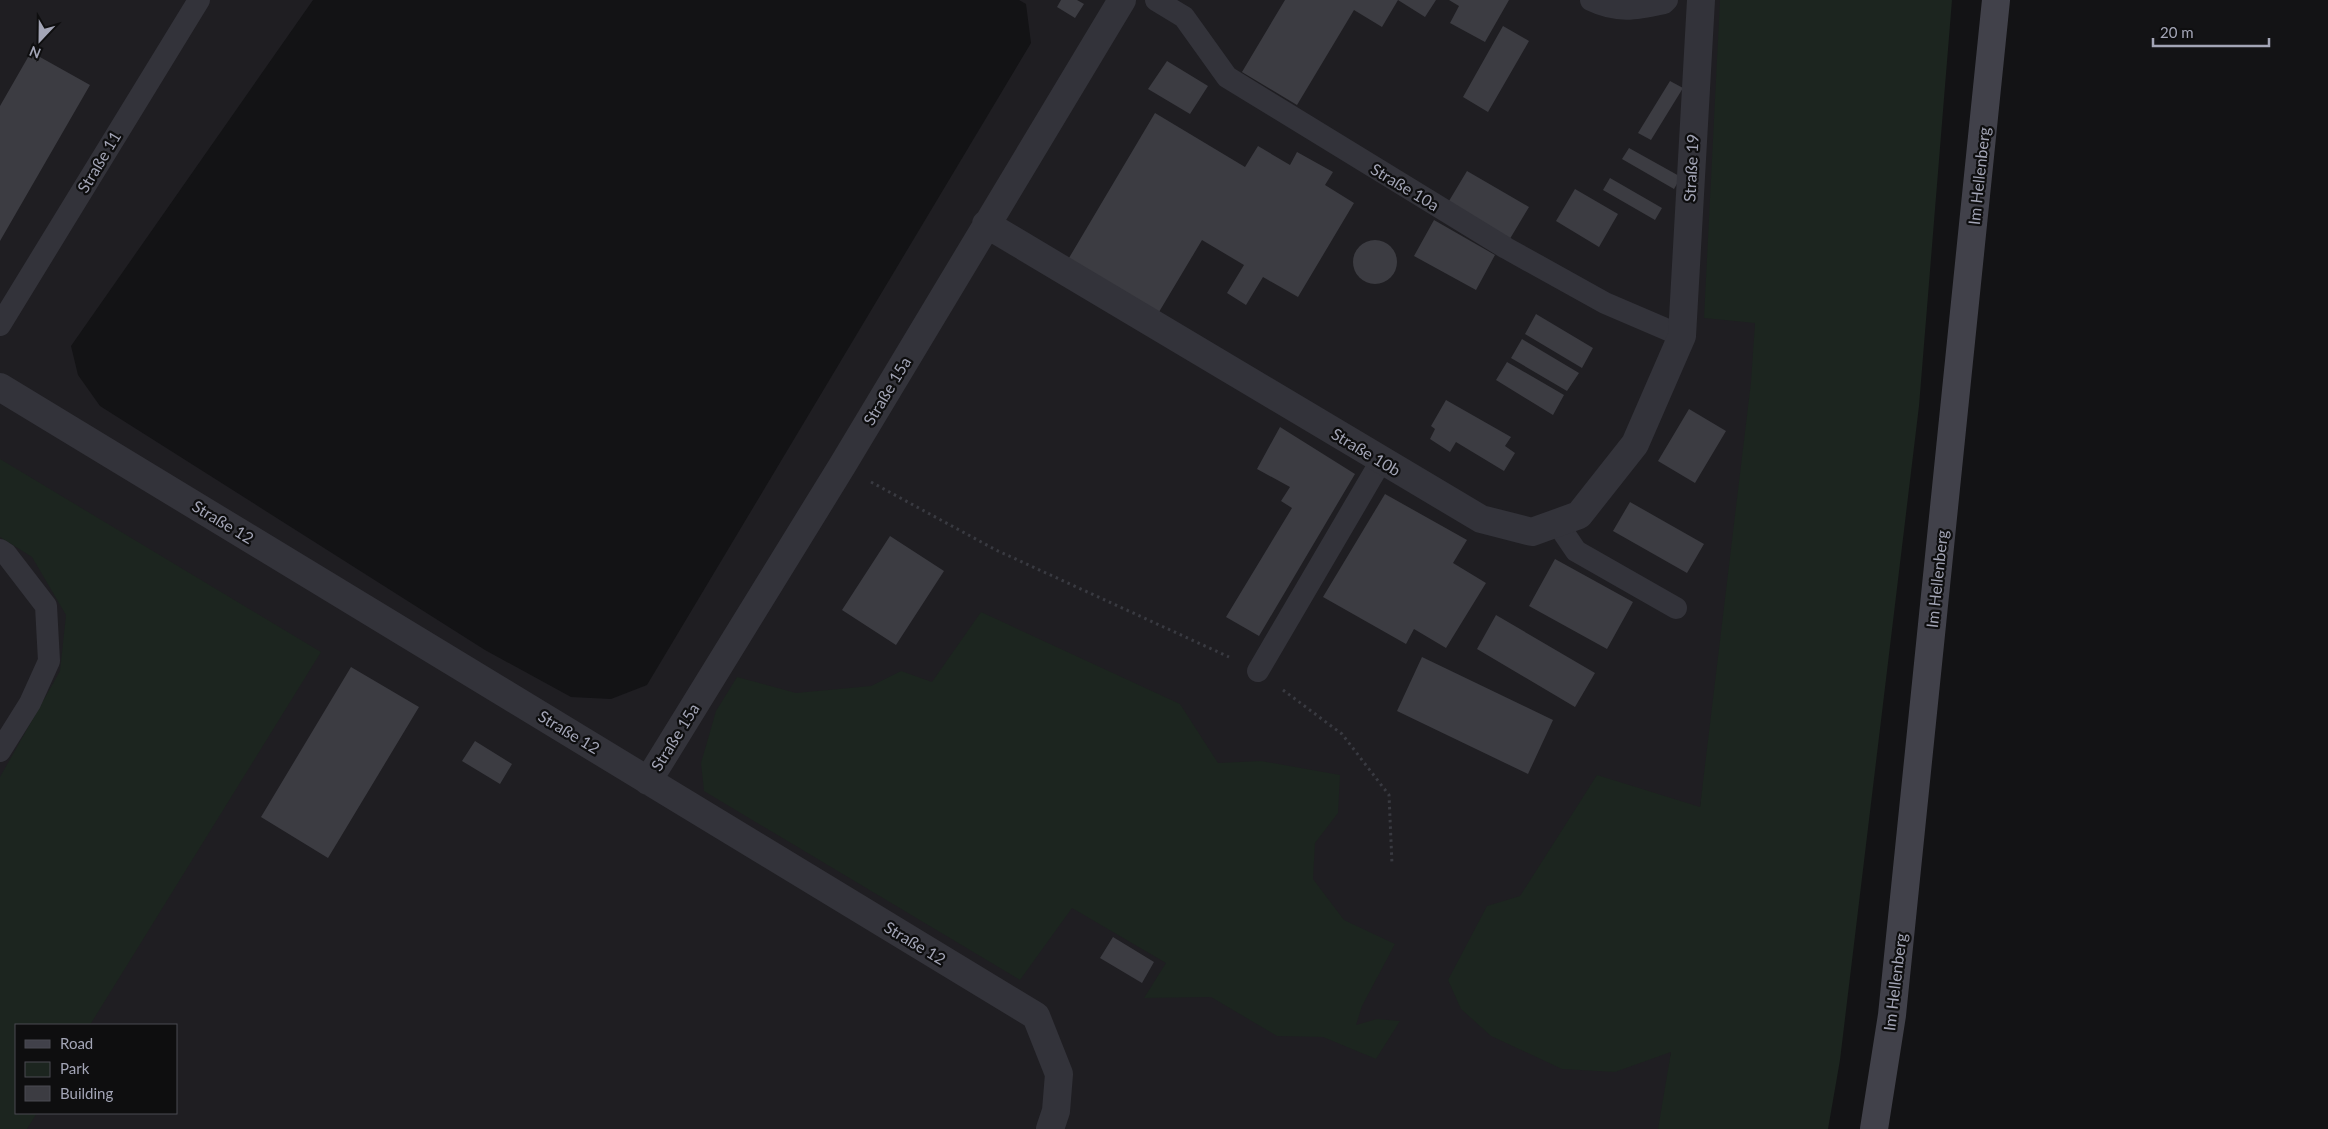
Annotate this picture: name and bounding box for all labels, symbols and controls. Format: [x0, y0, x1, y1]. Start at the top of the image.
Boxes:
north arrow [15, 15, 65, 65]
scale bar [2153, 15, 2269, 47]
text: 20 m [2160, 23, 2194, 41]
text: N [27, 43, 43, 62]
street label: Im Hellenberg [1964, 126, 1993, 226]
street label: Straße 11 [73, 128, 124, 196]
street label: Straße 19 [1679, 133, 1702, 202]
street label: Straße 10a [1368, 159, 1443, 214]
street label: Straße 15a [859, 353, 914, 428]
street label: Straße 10b [1328, 424, 1404, 480]
street label: Straße 12 [189, 496, 257, 547]
street label: Im Hellenberg [1922, 529, 1951, 629]
street label: Straße 15a [646, 699, 703, 774]
street label: Straße 12 [535, 706, 603, 757]
street label: Straße 12 [881, 917, 949, 968]
street label: Im Hellenberg [1879, 932, 1910, 1032]
legend [15, 1024, 178, 1114]
text: Road [60, 1034, 93, 1052]
text: Park [60, 1059, 90, 1077]
text: Building [60, 1084, 113, 1102]

